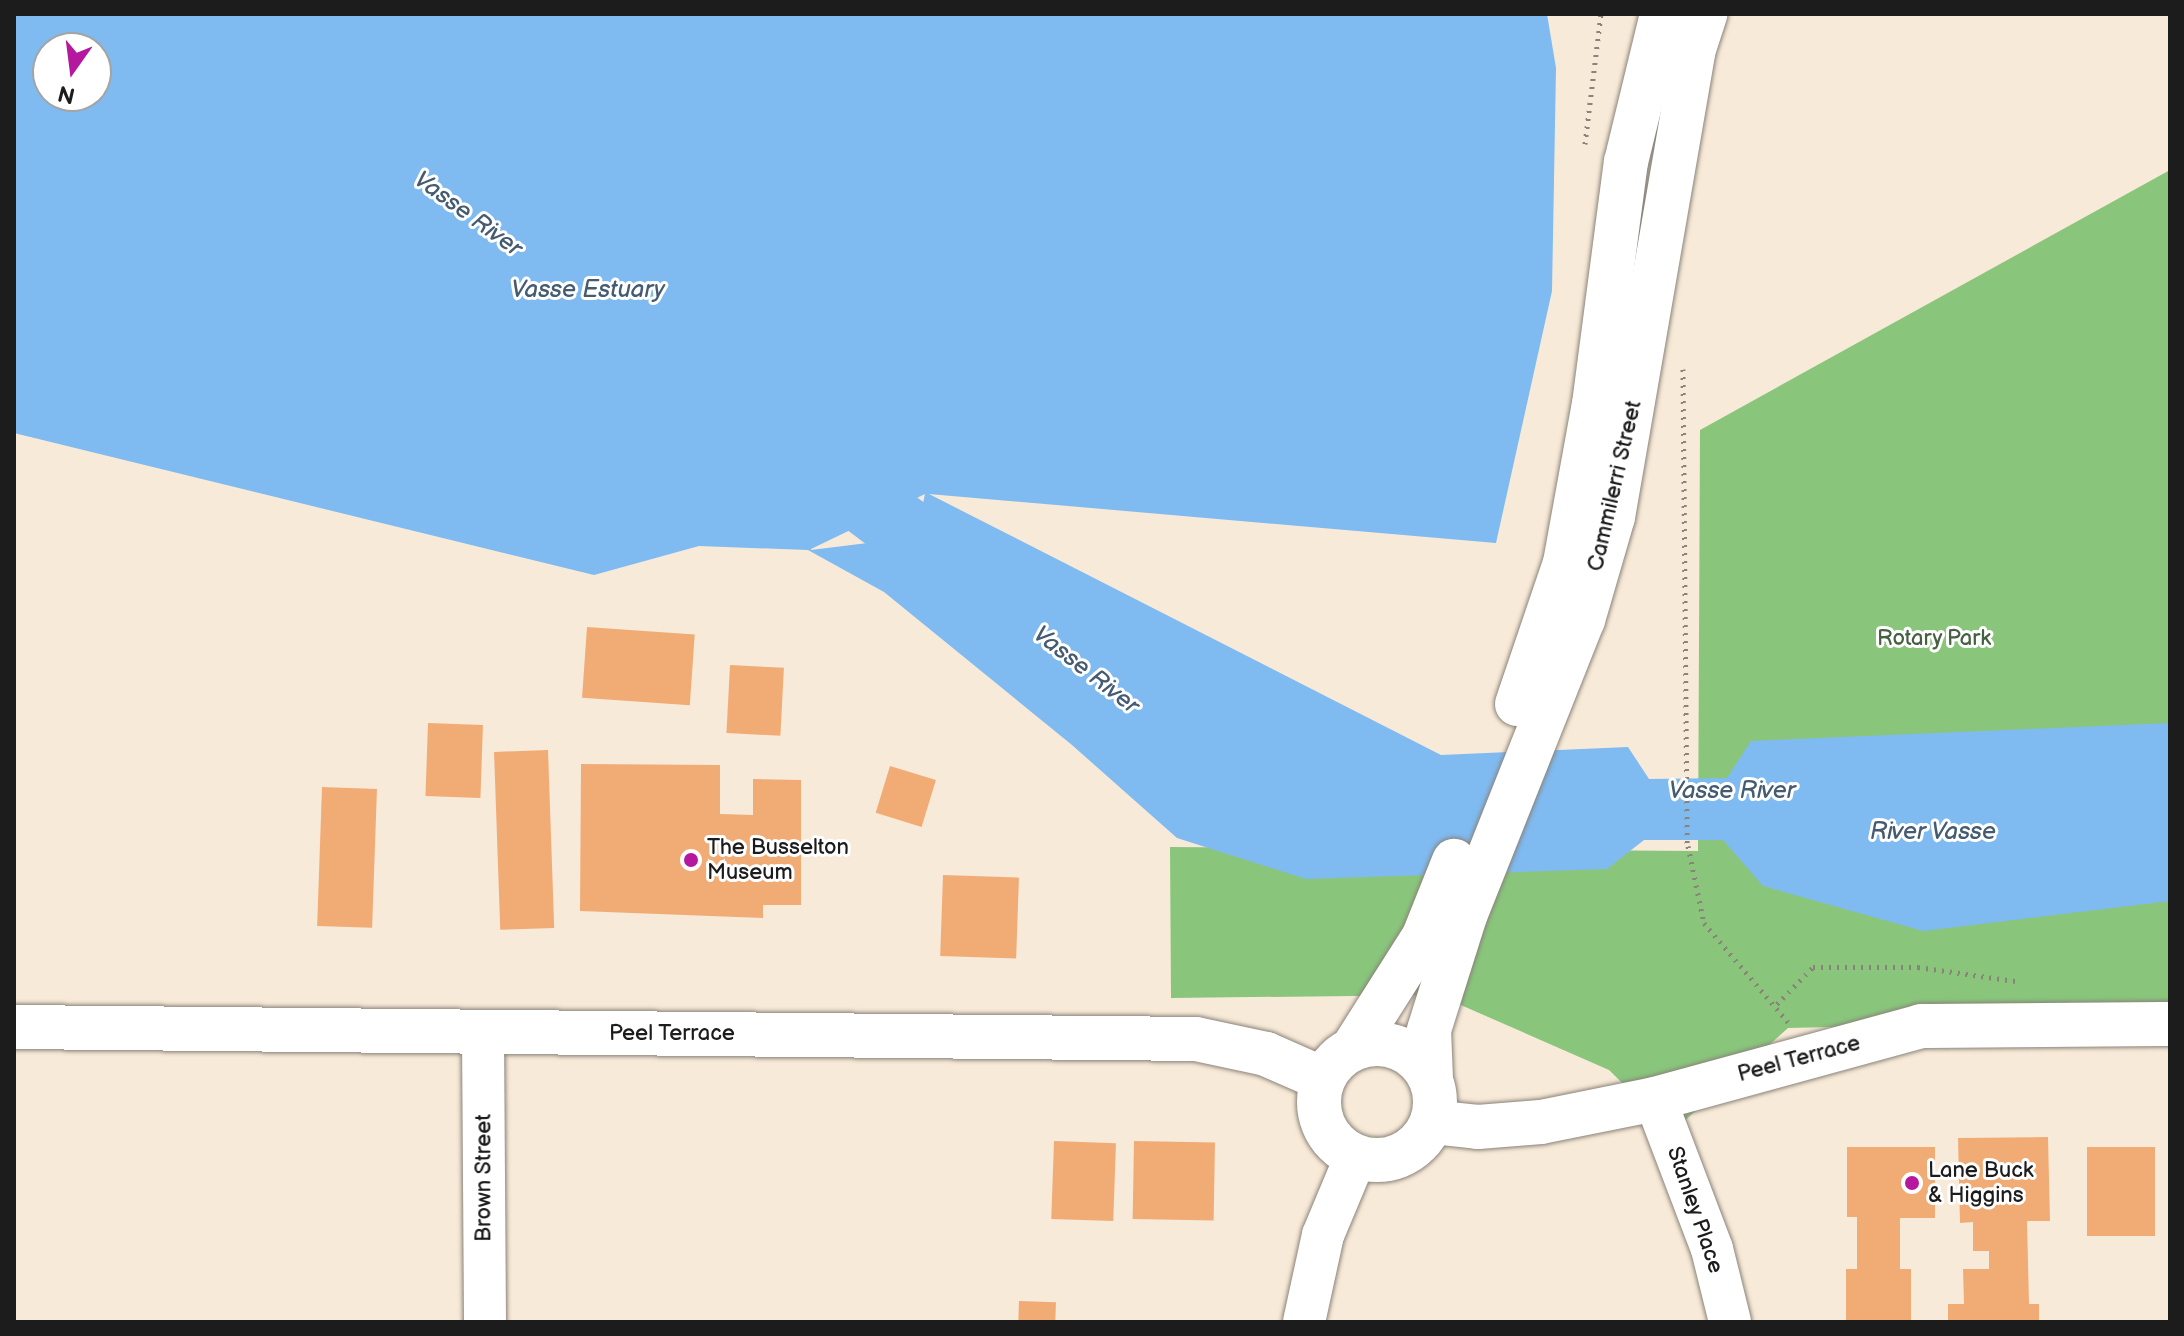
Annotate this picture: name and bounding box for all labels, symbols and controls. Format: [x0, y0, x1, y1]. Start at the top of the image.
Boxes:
north arrow [32, 32, 112, 112]
text: N [55, 79, 78, 109]
water label: Vasse River [408, 165, 528, 263]
water label: Vasse Estuary [511, 276, 665, 304]
street label: Cammilerri Street [1582, 398, 1648, 574]
water label: Vasse River [1027, 620, 1145, 720]
park label: Rotary Park [1876, 626, 1992, 652]
water label: Vasse River [1669, 777, 1795, 805]
water label: River Vasse [1870, 818, 1996, 846]
place label: The Busselton Museum [707, 834, 849, 886]
marker: The Busselton Museum [682, 851, 700, 869]
street label: Peel Terrace [609, 1021, 735, 1047]
street label: Peel Terrace [1734, 1030, 1864, 1088]
street label: Brown Street [471, 1114, 497, 1242]
street label: Stanley Place [1661, 1143, 1729, 1277]
place label: Lane Buck & Higgins [1928, 1157, 2034, 1208]
marker: Lane Buck & Higgins [1903, 1174, 1921, 1192]

